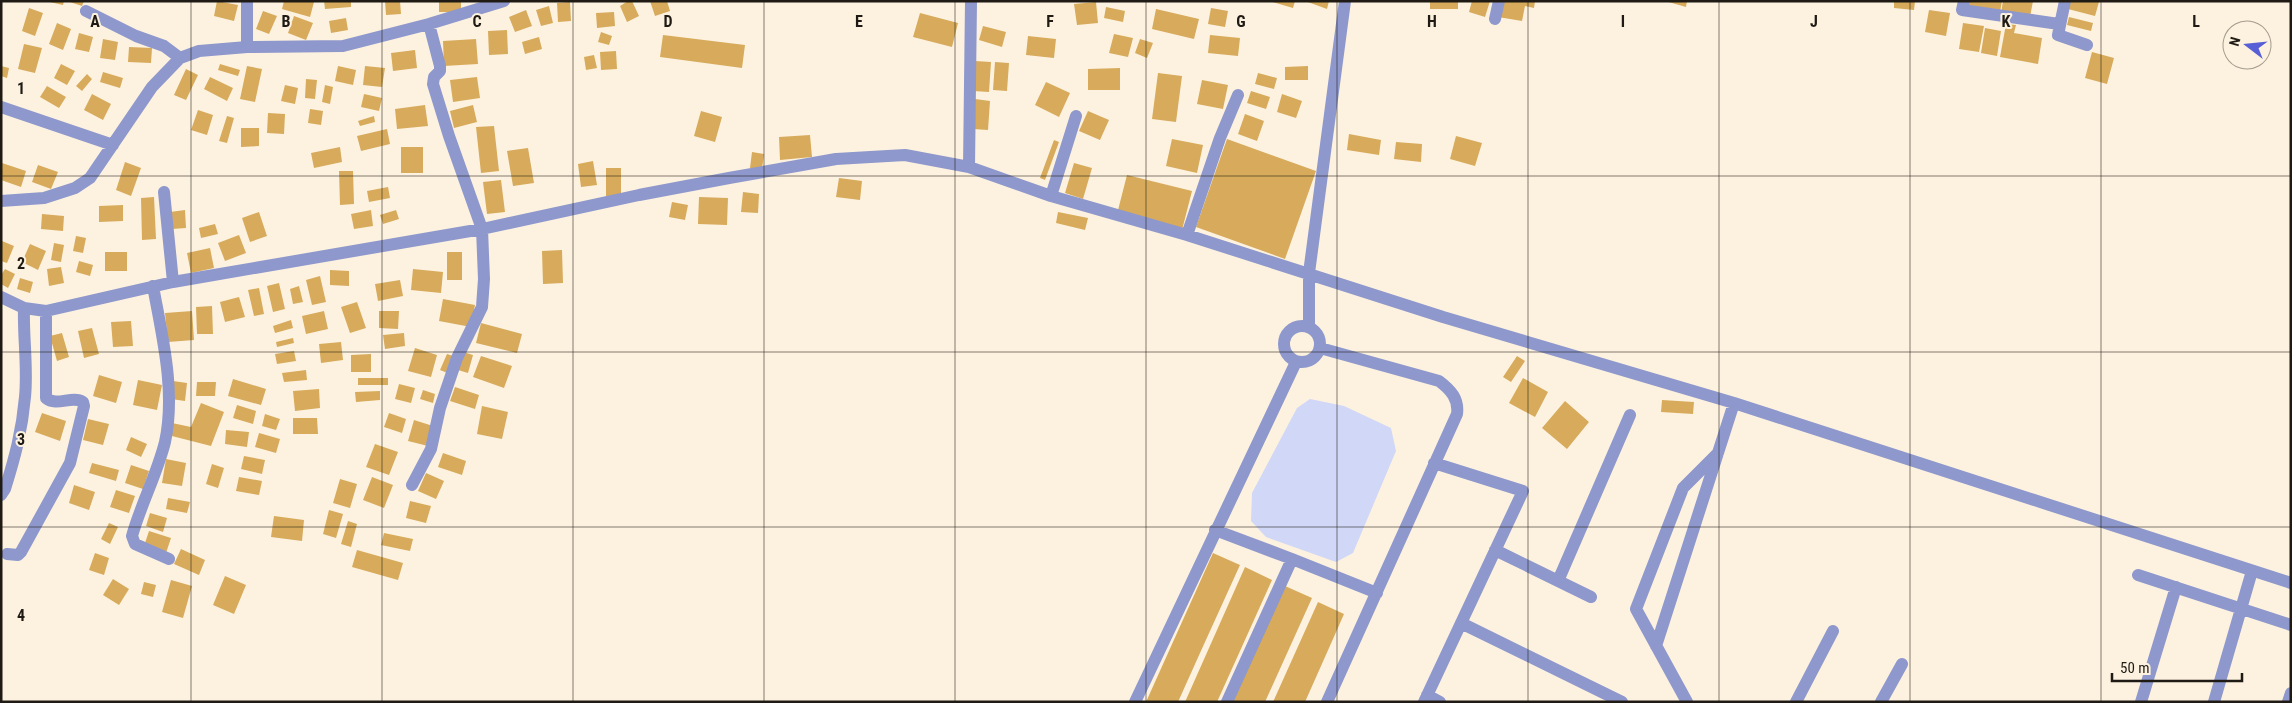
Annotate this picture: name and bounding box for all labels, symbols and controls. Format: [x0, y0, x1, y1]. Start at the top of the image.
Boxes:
text: A [90, 12, 100, 31]
text: B [282, 12, 291, 31]
text: C [472, 12, 482, 31]
text: D [663, 12, 673, 31]
text: E [855, 12, 863, 31]
text: F [1046, 12, 1054, 31]
text: G [1236, 12, 1246, 31]
text: H [1427, 12, 1437, 31]
text: I [1621, 12, 1625, 31]
text: J [1810, 12, 1818, 31]
text: K [2002, 12, 2011, 31]
text: L [2192, 12, 2200, 31]
north arrow [2222, 20, 2272, 70]
text: N [2226, 35, 2243, 48]
text: 1 [17, 79, 25, 98]
text: 2 [17, 254, 25, 273]
text: 3 [17, 430, 25, 449]
text: 4 [17, 606, 25, 625]
scale bar [2112, 650, 2242, 682]
text: 50 m [2120, 659, 2150, 677]

